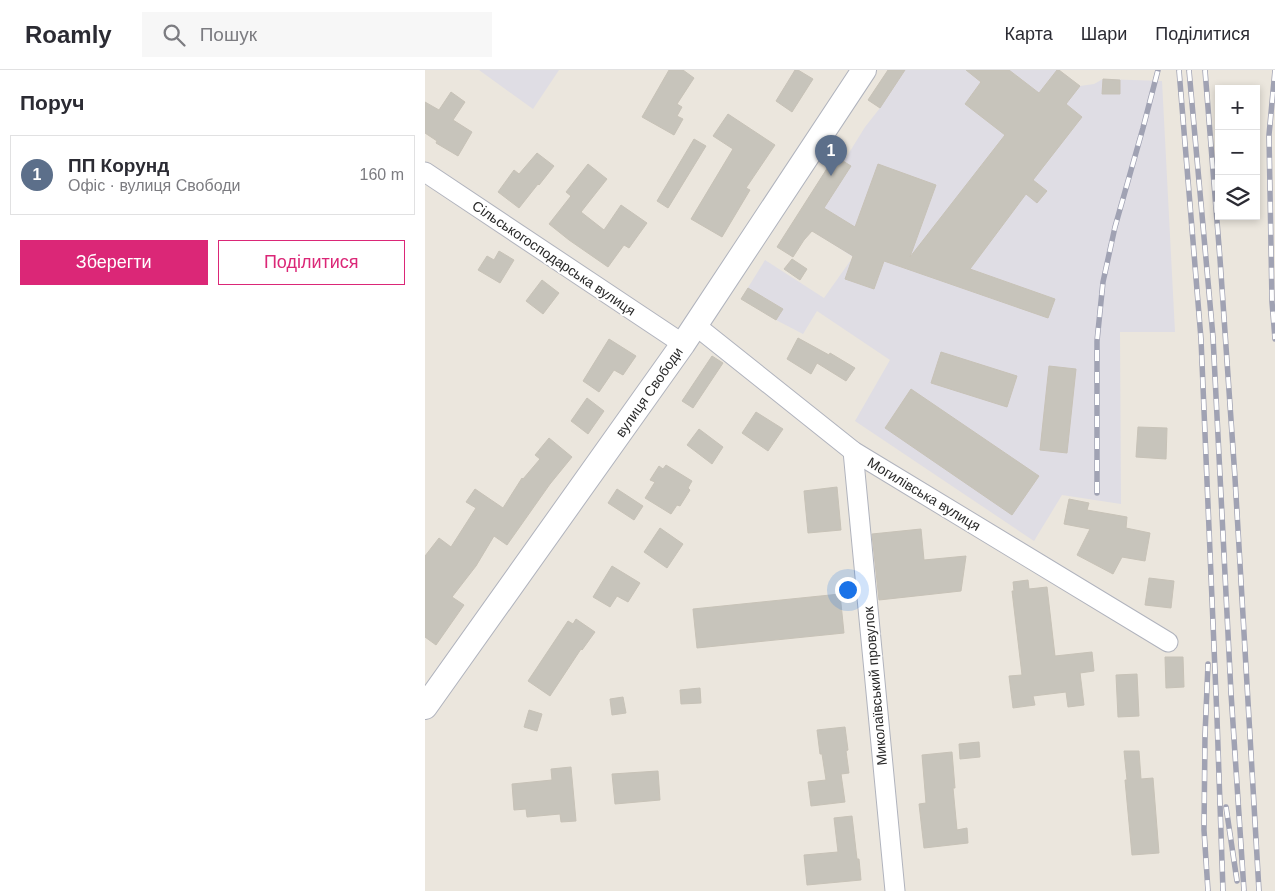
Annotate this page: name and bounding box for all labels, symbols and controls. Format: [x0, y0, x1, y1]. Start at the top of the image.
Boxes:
search box [142, 12, 492, 57]
text: Roamly [25, 21, 112, 48]
icon: search [160, 21, 188, 49]
text: Пошук [200, 24, 257, 45]
text: Карта [1005, 24, 1053, 44]
text: Шари [1081, 24, 1127, 44]
text: Поділитися [1155, 24, 1250, 44]
map controls [1215, 85, 1260, 220]
button: + [1215, 85, 1260, 130]
text: Поруч [20, 91, 84, 114]
button: − [1215, 130, 1260, 175]
pin: 1 [815, 135, 847, 176]
text: ПП Корунд [68, 155, 169, 176]
text: 1 [33, 166, 41, 183]
text: 160 m [360, 166, 404, 183]
button: layers [1215, 175, 1260, 220]
text: Офіс · вулиця Свободи [68, 177, 240, 194]
street label: Сільськогосподарська вулиця [469, 197, 639, 319]
button: Зберегти [20, 240, 208, 285]
button: Поділитися [218, 240, 405, 285]
street label: вулиця Свободи [612, 344, 686, 440]
street label: Могилівська вулиця [865, 454, 983, 534]
your location [835, 577, 861, 603]
street label: Миколаївський провулок [860, 605, 890, 766]

